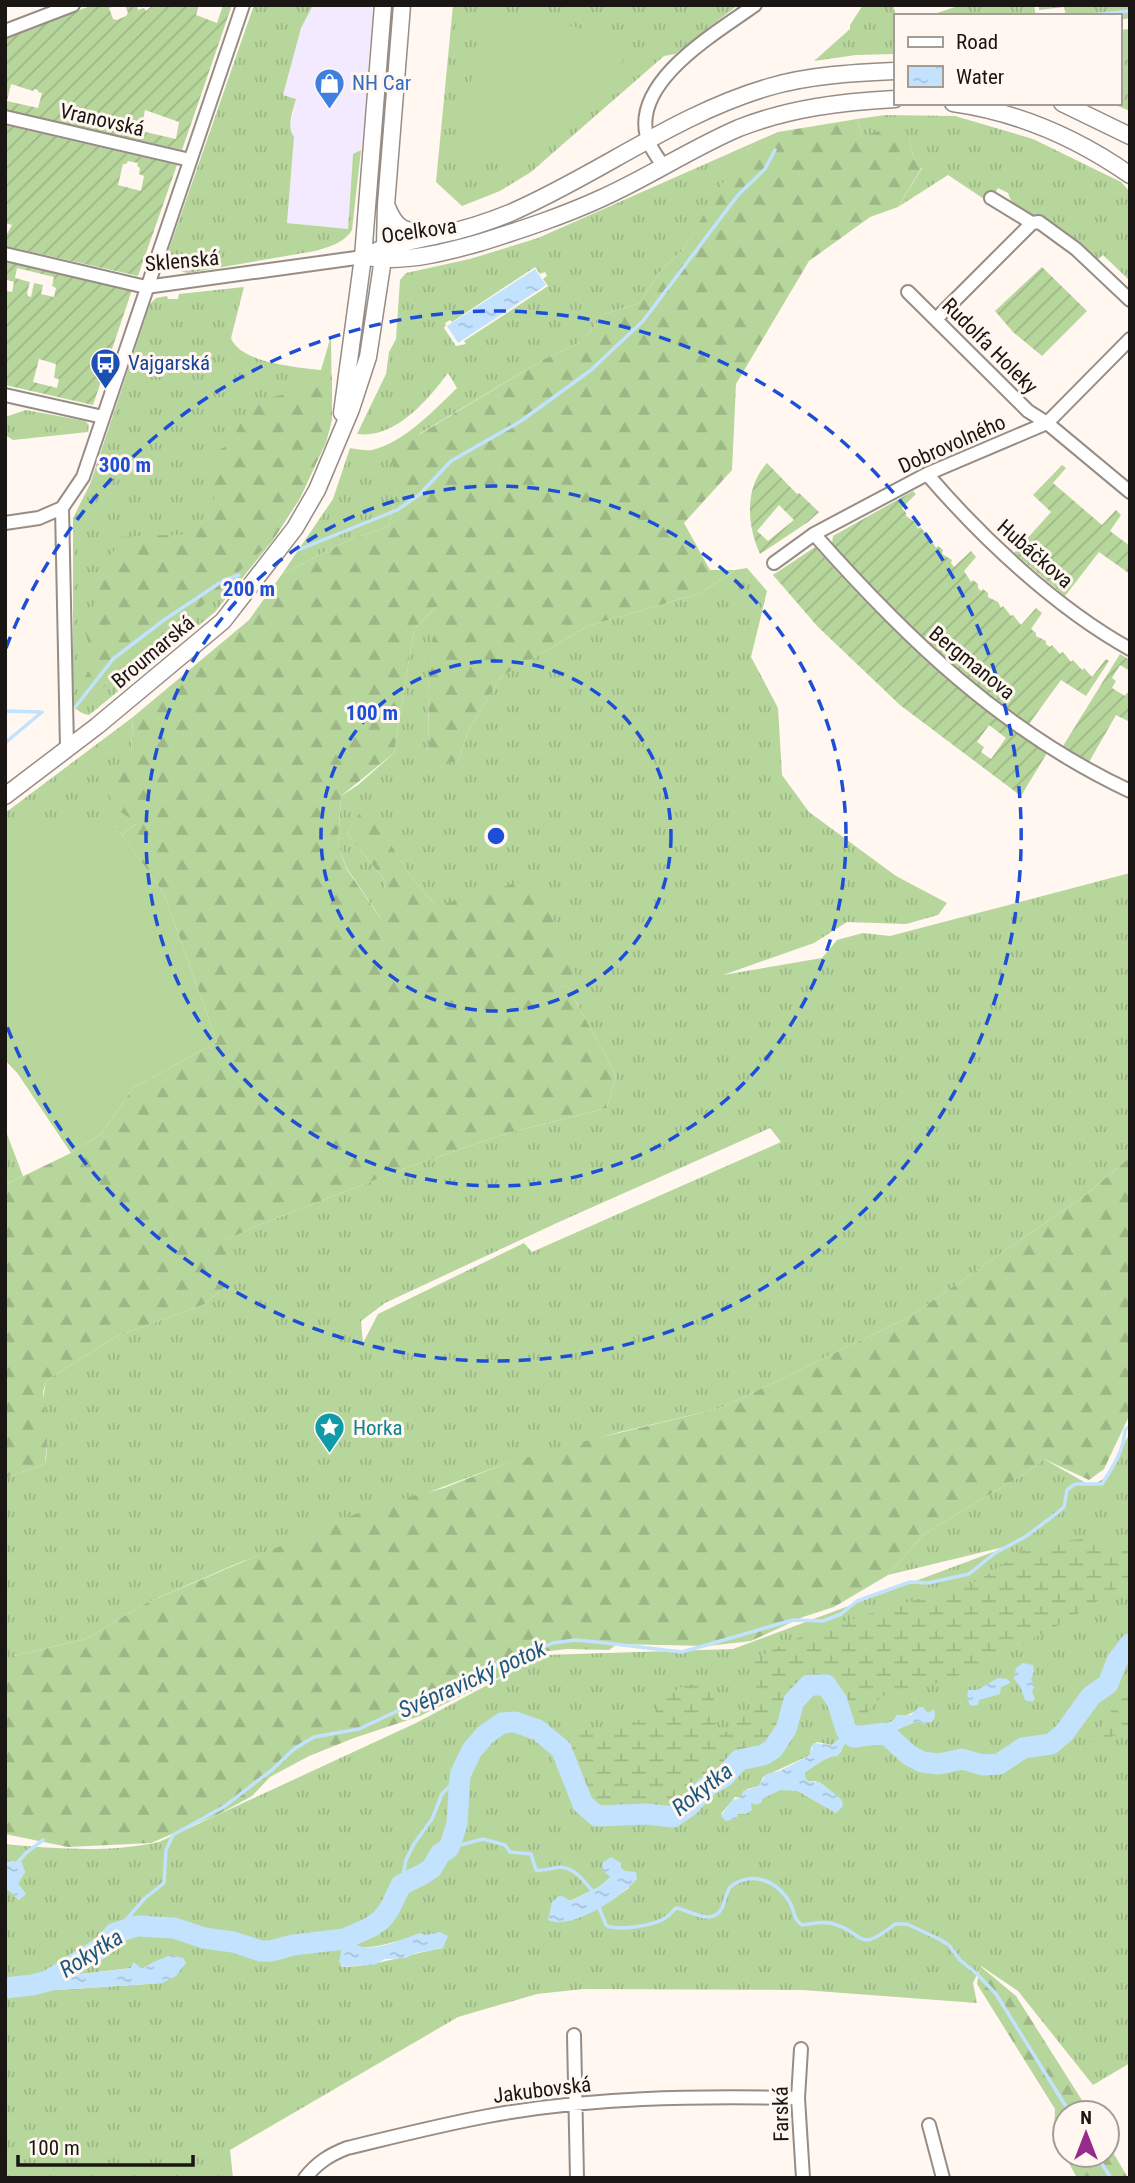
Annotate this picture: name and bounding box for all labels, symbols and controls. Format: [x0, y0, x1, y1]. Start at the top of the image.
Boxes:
legend [894, 14, 1121, 105]
text: Road [956, 30, 998, 54]
text: Water [956, 65, 1004, 89]
shop icon: NH Car [312, 66, 346, 110]
place label: NH Car [352, 71, 411, 95]
street label: Vranovská [57, 99, 147, 141]
street label: Ocelkova [380, 214, 458, 248]
street label: Sklenská [144, 246, 220, 276]
street label: Rudolfa Holeky [937, 293, 1043, 399]
bus stop icon: Vajgarská [88, 346, 122, 390]
place label: Vajgarská [128, 351, 210, 375]
street label: Dobrovolného [895, 410, 1009, 478]
text: 300 m [99, 453, 151, 477]
street label: Hubáčkova [992, 515, 1078, 593]
text: 200 m [223, 577, 275, 601]
street label: Broumarská [107, 611, 199, 693]
street label: Bergmanova [924, 621, 1020, 705]
text: 100 m [346, 701, 398, 725]
centre of rings [484, 824, 508, 848]
place icon: Horka [313, 1411, 347, 1455]
place label: Horka [353, 1416, 403, 1440]
water label: Svépravický potok [394, 1634, 551, 1724]
water label: Rokytka [667, 1757, 738, 1821]
water label: Rokytka [55, 1924, 128, 1983]
street label: Jakubovská [492, 2072, 592, 2108]
street label: Farská [769, 2086, 793, 2142]
north arrow [1051, 2099, 1121, 2169]
text: N [1080, 2106, 1092, 2129]
scale bar [18, 2124, 192, 2168]
text: 100 m [28, 2136, 80, 2160]

